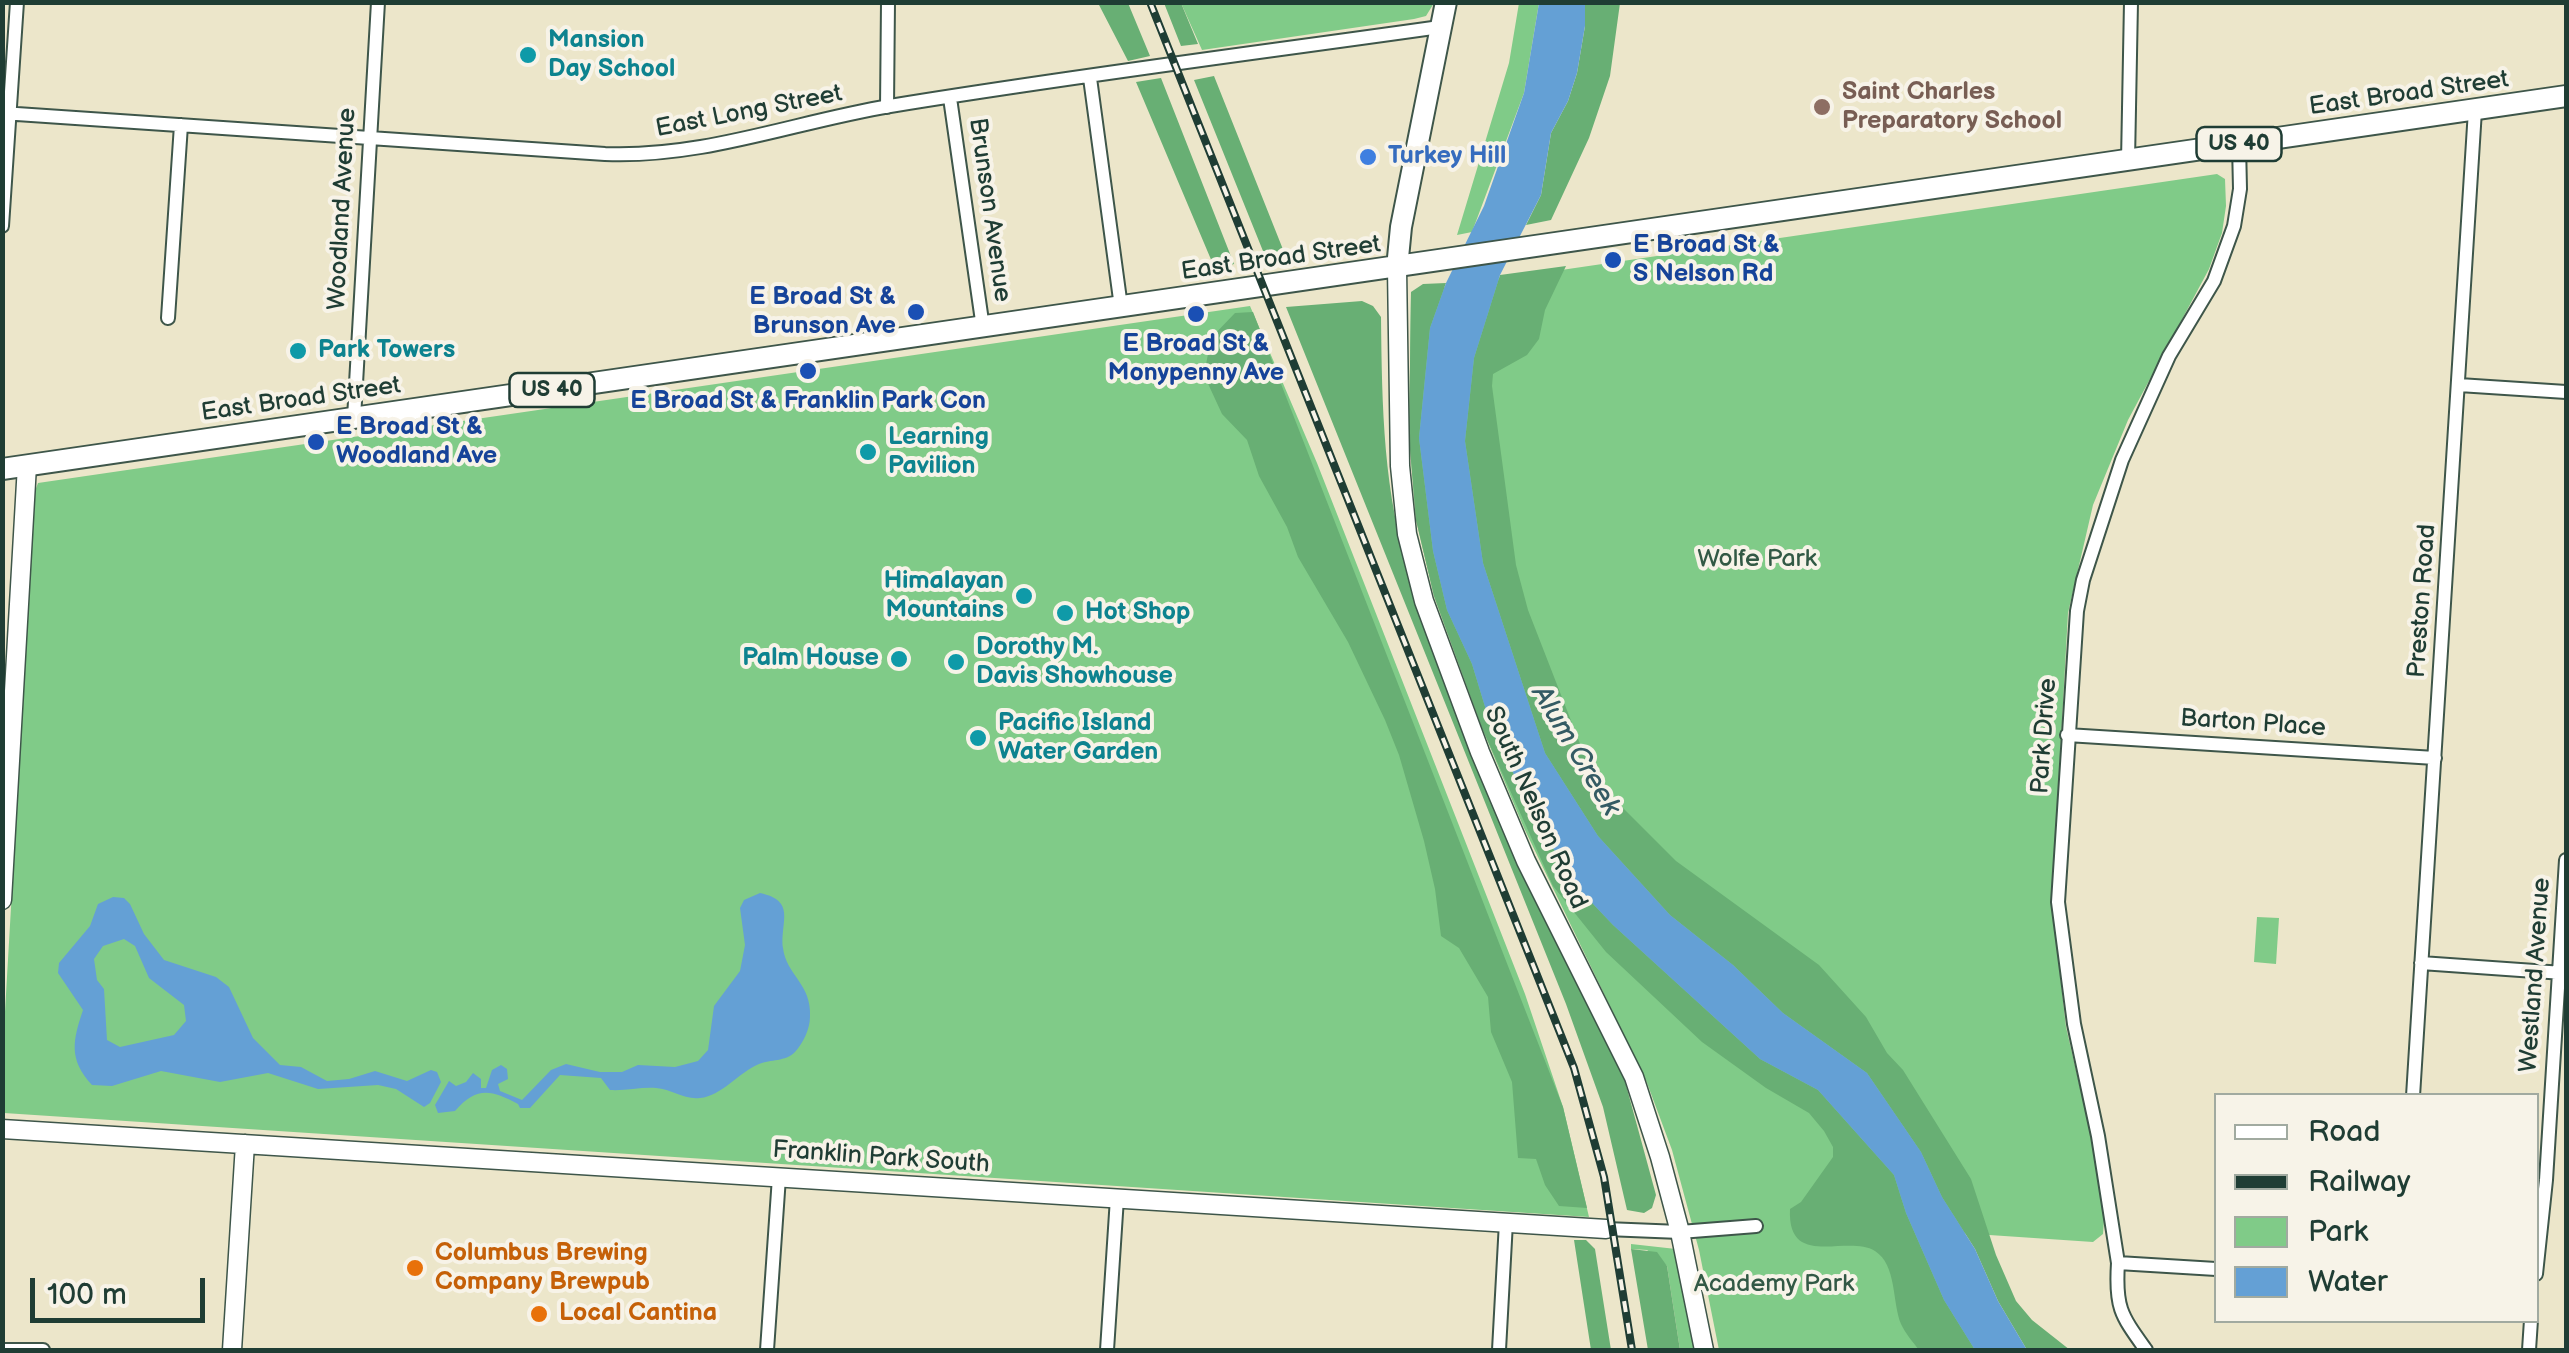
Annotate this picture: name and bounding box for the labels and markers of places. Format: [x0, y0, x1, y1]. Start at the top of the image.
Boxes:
place label: Mansion Day School [548, 26, 675, 85]
marker: Mansion Day School [517, 44, 539, 66]
place label: Saint Charles Preparatory School [1842, 78, 2062, 137]
marker: Saint Charles Preparatory School [1811, 96, 1833, 118]
place label: Turkey Hill [1388, 142, 1506, 172]
marker: Turkey Hill [1357, 146, 1379, 168]
place label: E Broad St & S Nelson Rd [1633, 231, 1780, 290]
marker: E Broad St & S Nelson Rd [1602, 249, 1624, 271]
place label: E Broad St & Brunson Ave [749, 283, 896, 342]
marker: E Broad St & Brunson Ave [905, 301, 927, 323]
marker: E Broad St & Monypenny Ave [1185, 303, 1207, 325]
place label: E Broad St & Monypenny Ave [1108, 330, 1284, 389]
place label: Park Towers [318, 336, 455, 366]
marker: Park Towers [287, 340, 309, 362]
marker: E Broad St & Franklin Park Con [797, 360, 819, 382]
place label: E Broad St & Franklin Park Con [630, 387, 986, 417]
place label: E Broad St & Woodland Ave [336, 413, 497, 472]
place label: Learning Pavilion [888, 423, 989, 482]
marker: E Broad St & Woodland Ave [305, 431, 327, 453]
marker: Learning Pavilion [857, 441, 879, 463]
place label: Himalayan Mountains [884, 567, 1004, 626]
marker: Himalayan Mountains [1013, 585, 1035, 607]
place label: Hot Shop [1085, 598, 1190, 628]
marker: Hot Shop [1054, 602, 1076, 624]
place label: Dorothy M. Davis Showhouse [976, 633, 1173, 692]
place label: Palm House [742, 644, 879, 674]
marker: Palm House [888, 648, 910, 670]
marker: Dorothy M. Davis Showhouse [945, 651, 967, 673]
place label: Pacific Island Water Garden [998, 709, 1158, 768]
marker: Pacific Island Water Garden [967, 727, 989, 749]
place label: Columbus Brewing Company Brewpub [435, 1239, 650, 1298]
marker: Columbus Brewing Company Brewpub [404, 1257, 426, 1279]
place label: Local Cantina [559, 1299, 717, 1329]
marker: Local Cantina [528, 1303, 550, 1325]

